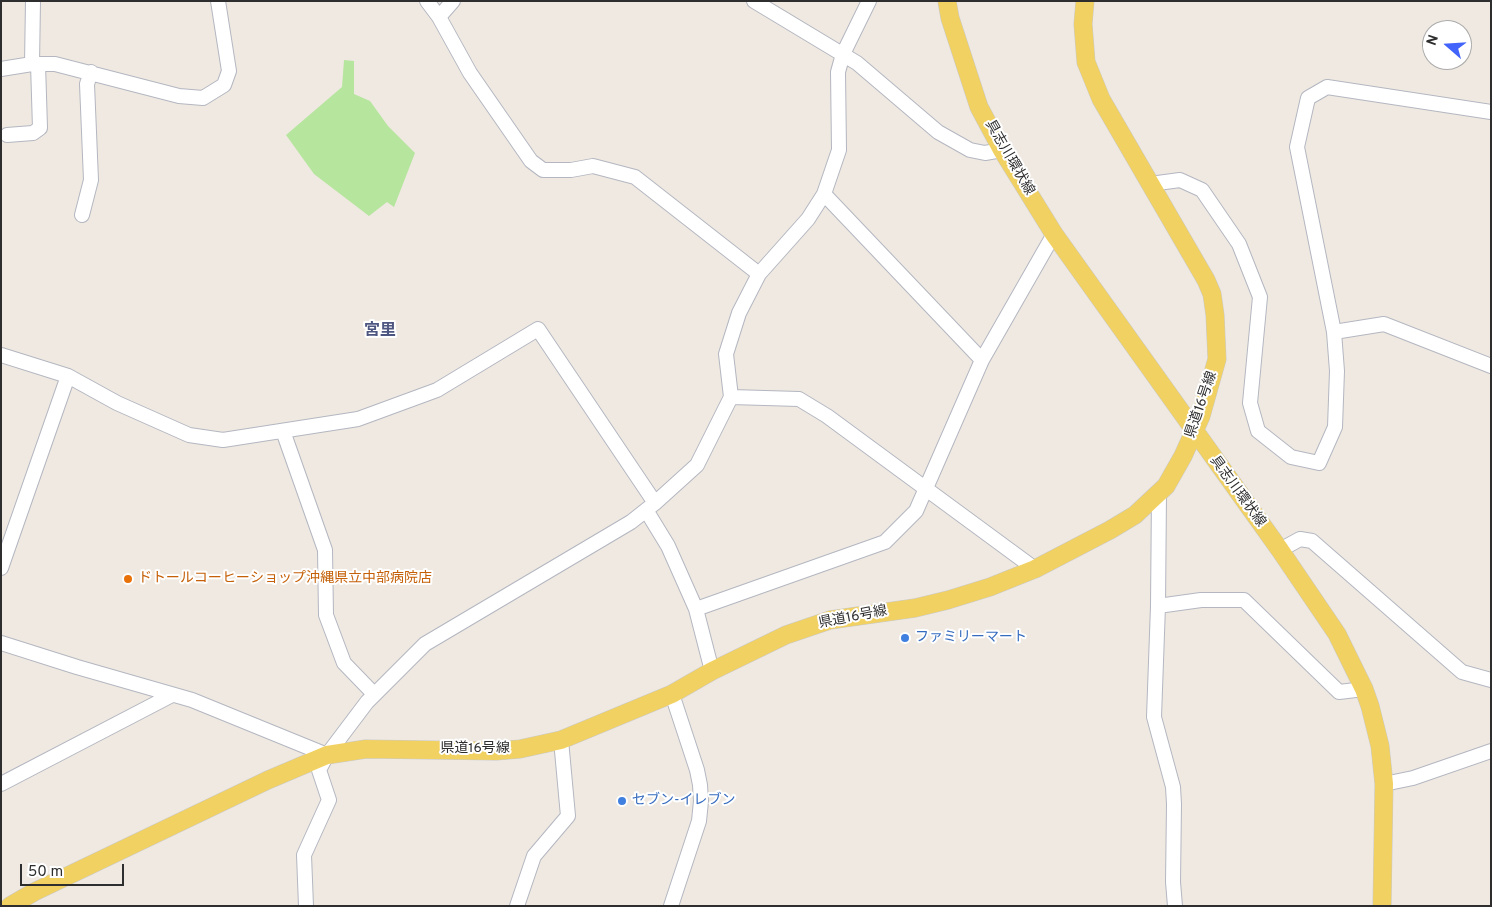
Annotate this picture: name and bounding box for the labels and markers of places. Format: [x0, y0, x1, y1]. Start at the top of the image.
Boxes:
place label: ドトールコーヒーショップ沖縄県立中部病院店 [138, 571, 432, 587]
marker: ドトールコーヒーショップ沖縄県立中部病院店 [122, 573, 134, 585]
place label: ファミリーマート [915, 630, 1027, 646]
marker: ファミリーマート [899, 632, 911, 644]
place label: セブン-イレブン [632, 793, 736, 809]
marker: セブン-イレブン [616, 795, 628, 807]

